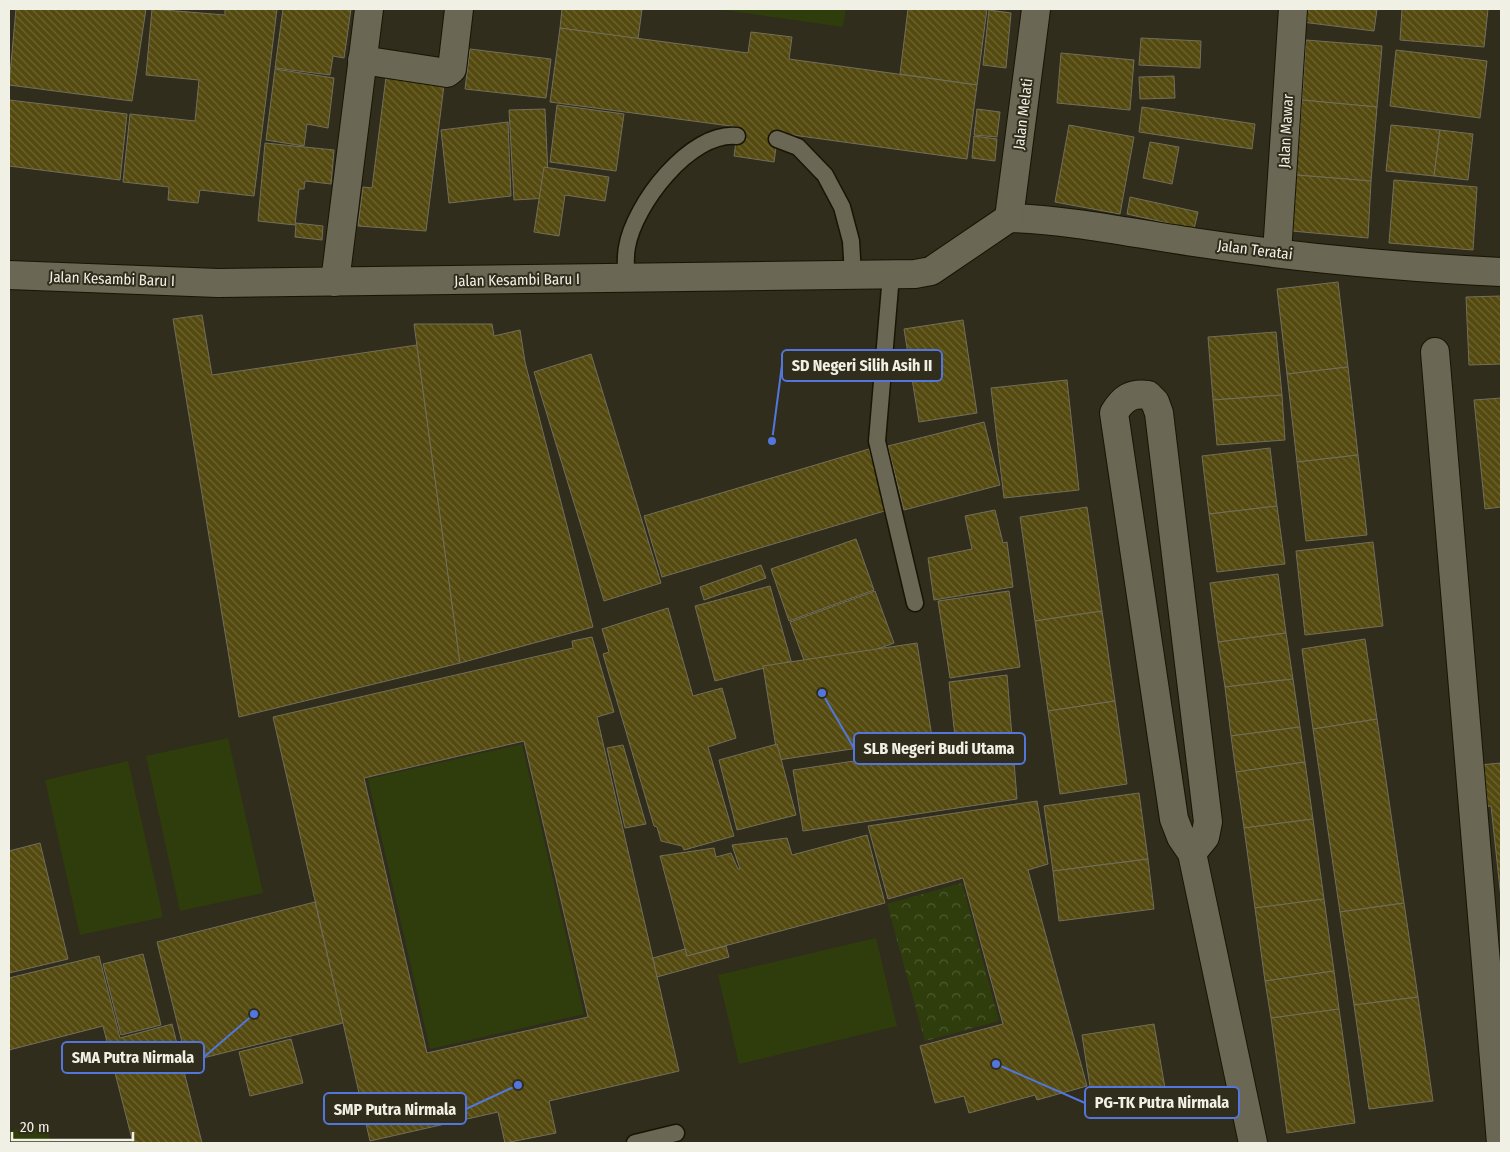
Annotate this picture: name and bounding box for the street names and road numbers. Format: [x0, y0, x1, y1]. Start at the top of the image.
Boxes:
street label: Jalan Melati [1010, 77, 1036, 151]
street label: Jalan Mawar [1275, 93, 1297, 168]
street label: Jalan Teratai [1216, 236, 1294, 264]
street label: Jalan Kesambi Baru I [49, 268, 175, 290]
street label: Jalan Kesambi Baru I [454, 270, 580, 290]

